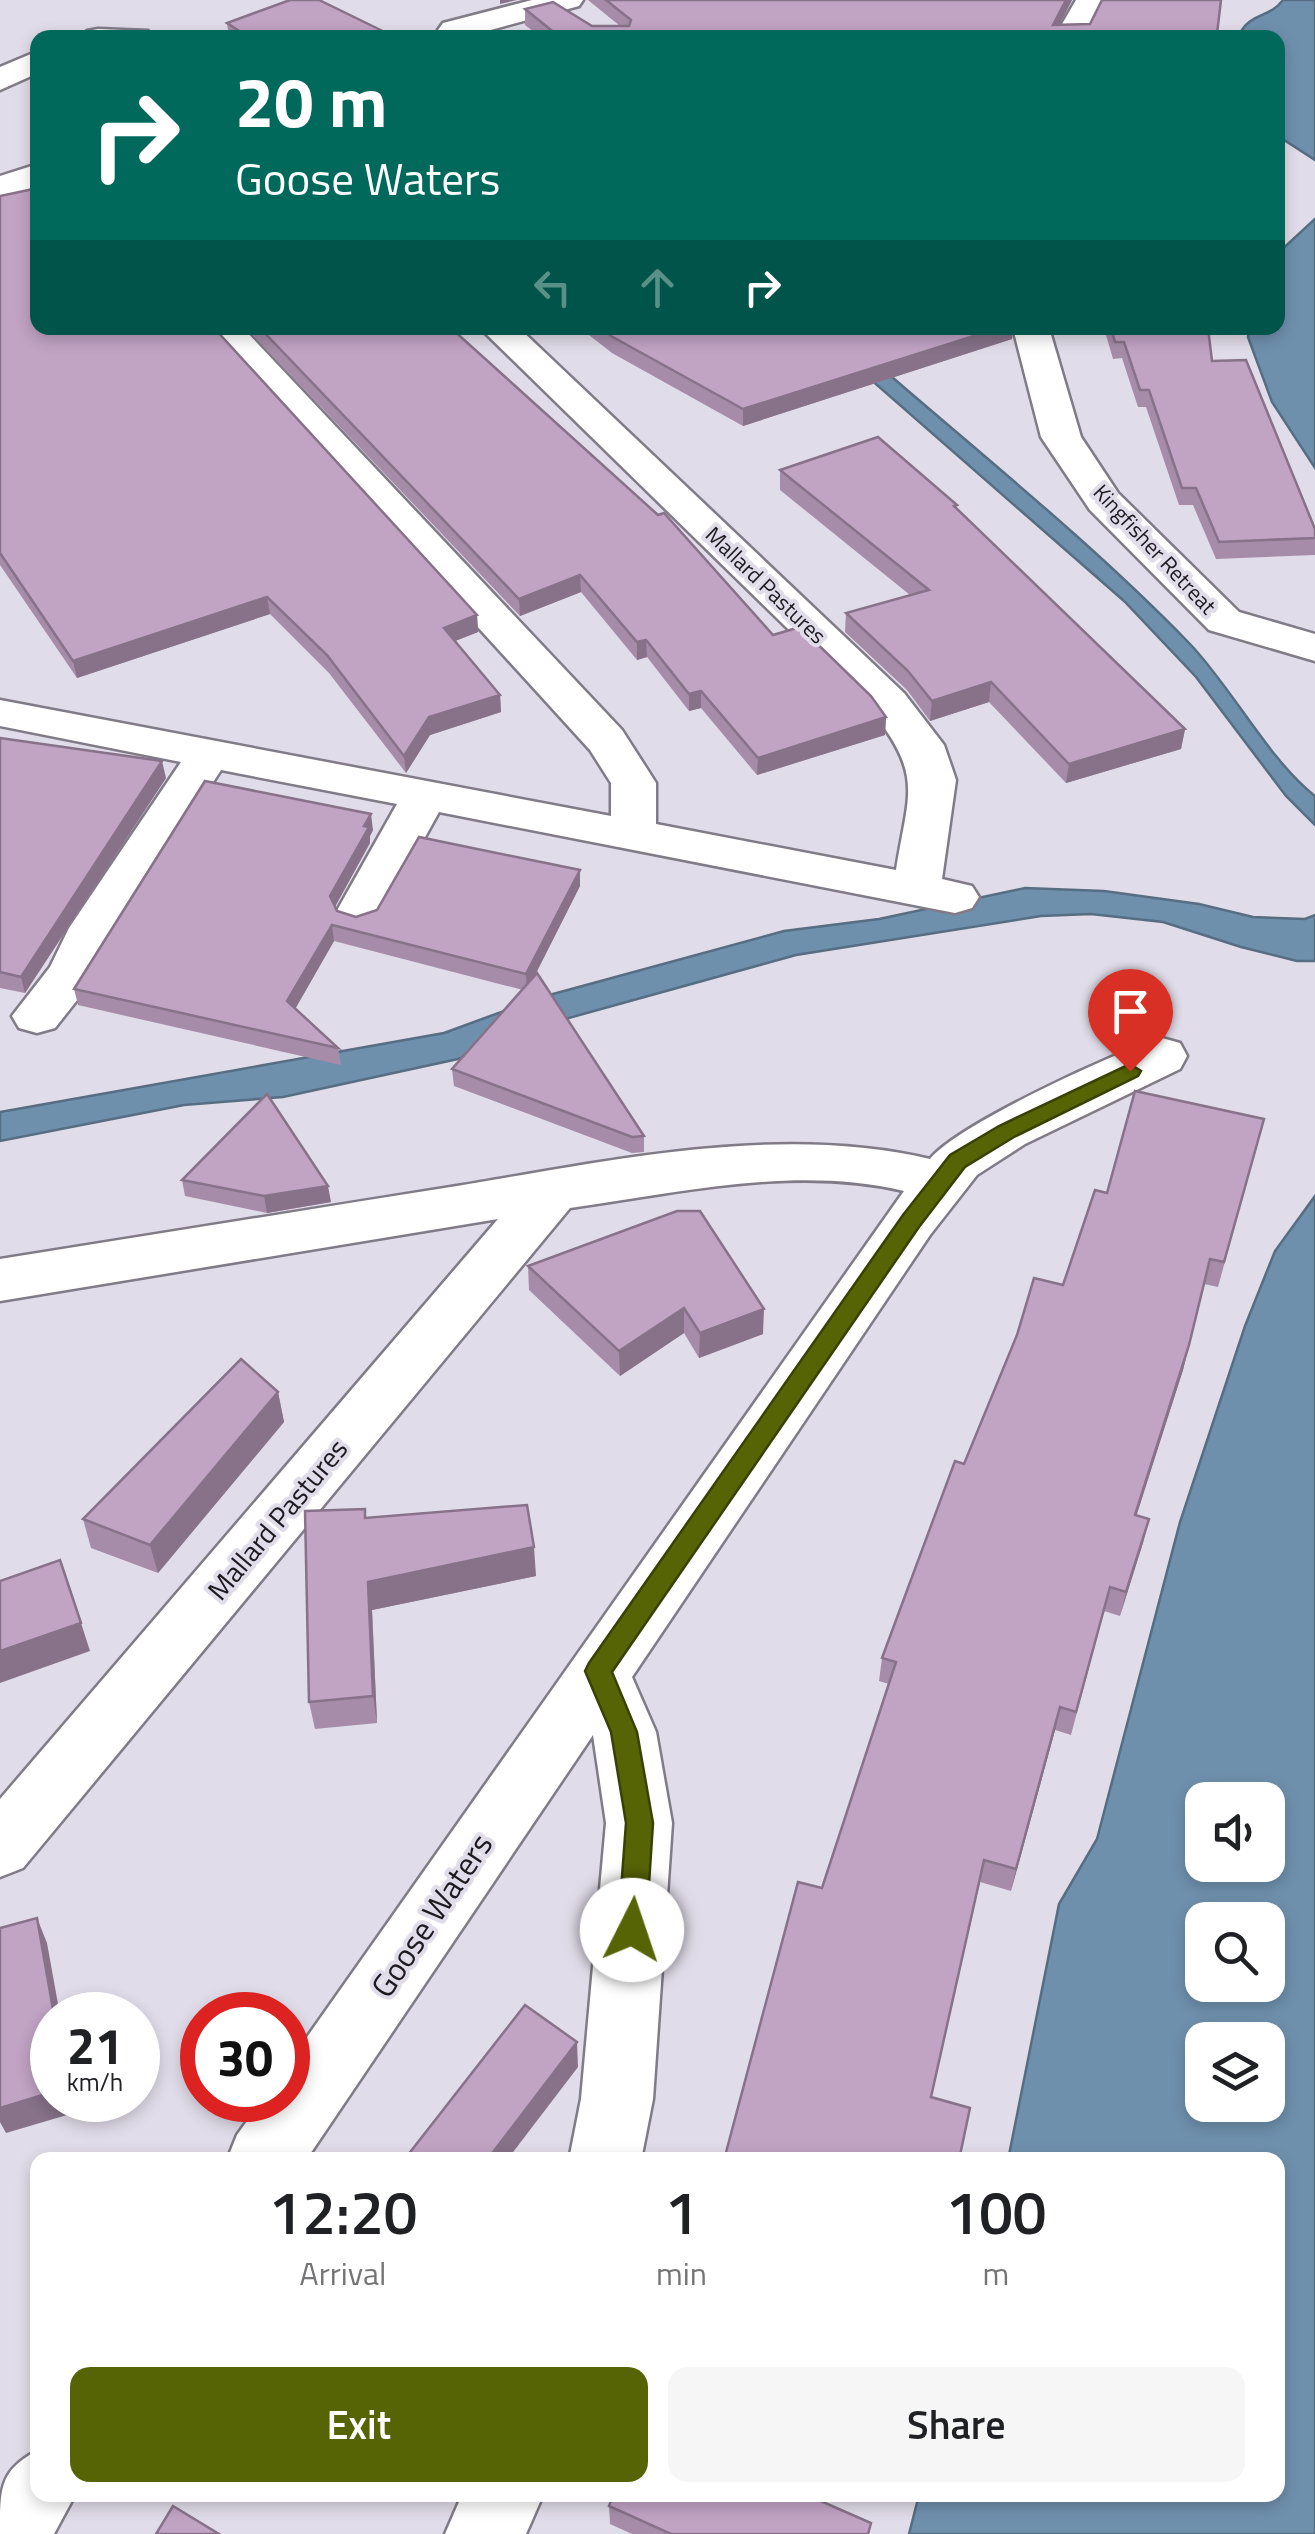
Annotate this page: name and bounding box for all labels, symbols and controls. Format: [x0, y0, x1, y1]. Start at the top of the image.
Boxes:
text: 20 m [235, 48, 388, 154]
icon: right [70, 70, 200, 200]
text: Goose Waters [235, 144, 501, 212]
icon: left [525, 260, 580, 315]
icon: ahead [630, 260, 685, 315]
icon: right [735, 260, 790, 315]
street label: Kingfisher Retreat [1085, 476, 1225, 622]
street label: Mallard Pastures [698, 518, 834, 652]
pin [1088, 969, 1173, 1072]
icon: arrive [1103, 984, 1158, 1039]
street label: Mallard Pastures [196, 1429, 358, 1609]
map controls [1185, 1782, 1285, 2122]
button: sound [1185, 1782, 1285, 1882]
street label: Goose Waters [358, 1823, 504, 2007]
position arrow [580, 1878, 684, 1982]
button: search [1185, 1902, 1285, 2002]
speed limit sign: 30 [180, 1992, 310, 2122]
text: 21 [67, 2007, 123, 2083]
button: layers [1185, 2022, 1285, 2122]
text: km/h [67, 2063, 123, 2101]
text: 12:20 [269, 2166, 417, 2257]
text: 1 [665, 2166, 698, 2257]
text: 100 [946, 2166, 1046, 2257]
text: Arrival [300, 2249, 386, 2297]
text: min [656, 2249, 707, 2297]
text: m [983, 2249, 1009, 2297]
button: Exit [70, 2367, 648, 2482]
button: Share [668, 2367, 1245, 2482]

